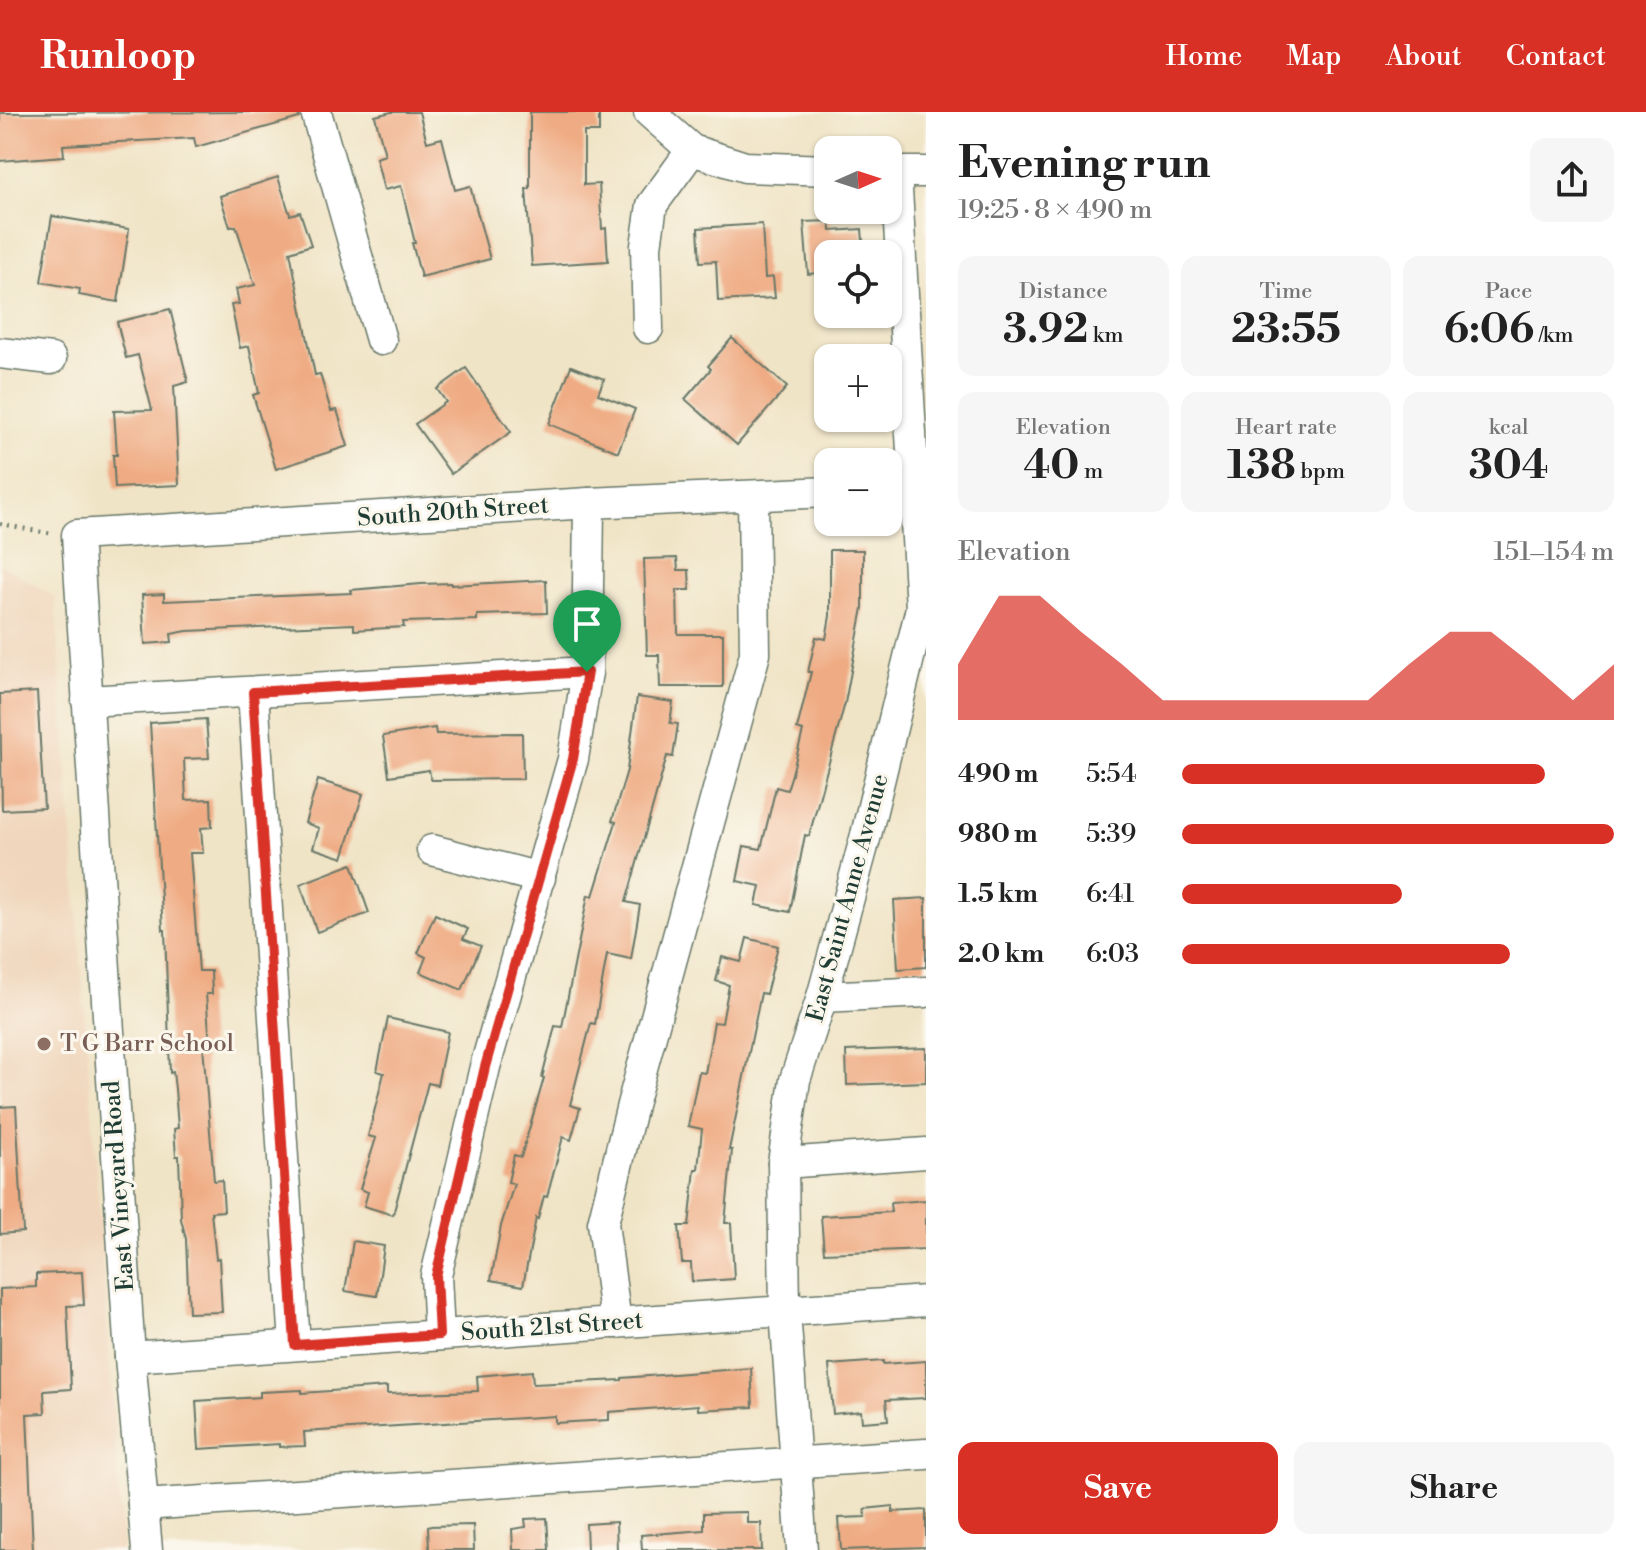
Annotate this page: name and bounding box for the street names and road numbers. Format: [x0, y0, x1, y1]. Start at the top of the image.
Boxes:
street label: South 20th Street [356, 490, 550, 534]
street label: East Saint Anne Avenue [800, 771, 896, 1025]
street label: East Vineyard Road [97, 1079, 141, 1292]
street label: South 21st Street [460, 1306, 645, 1348]

